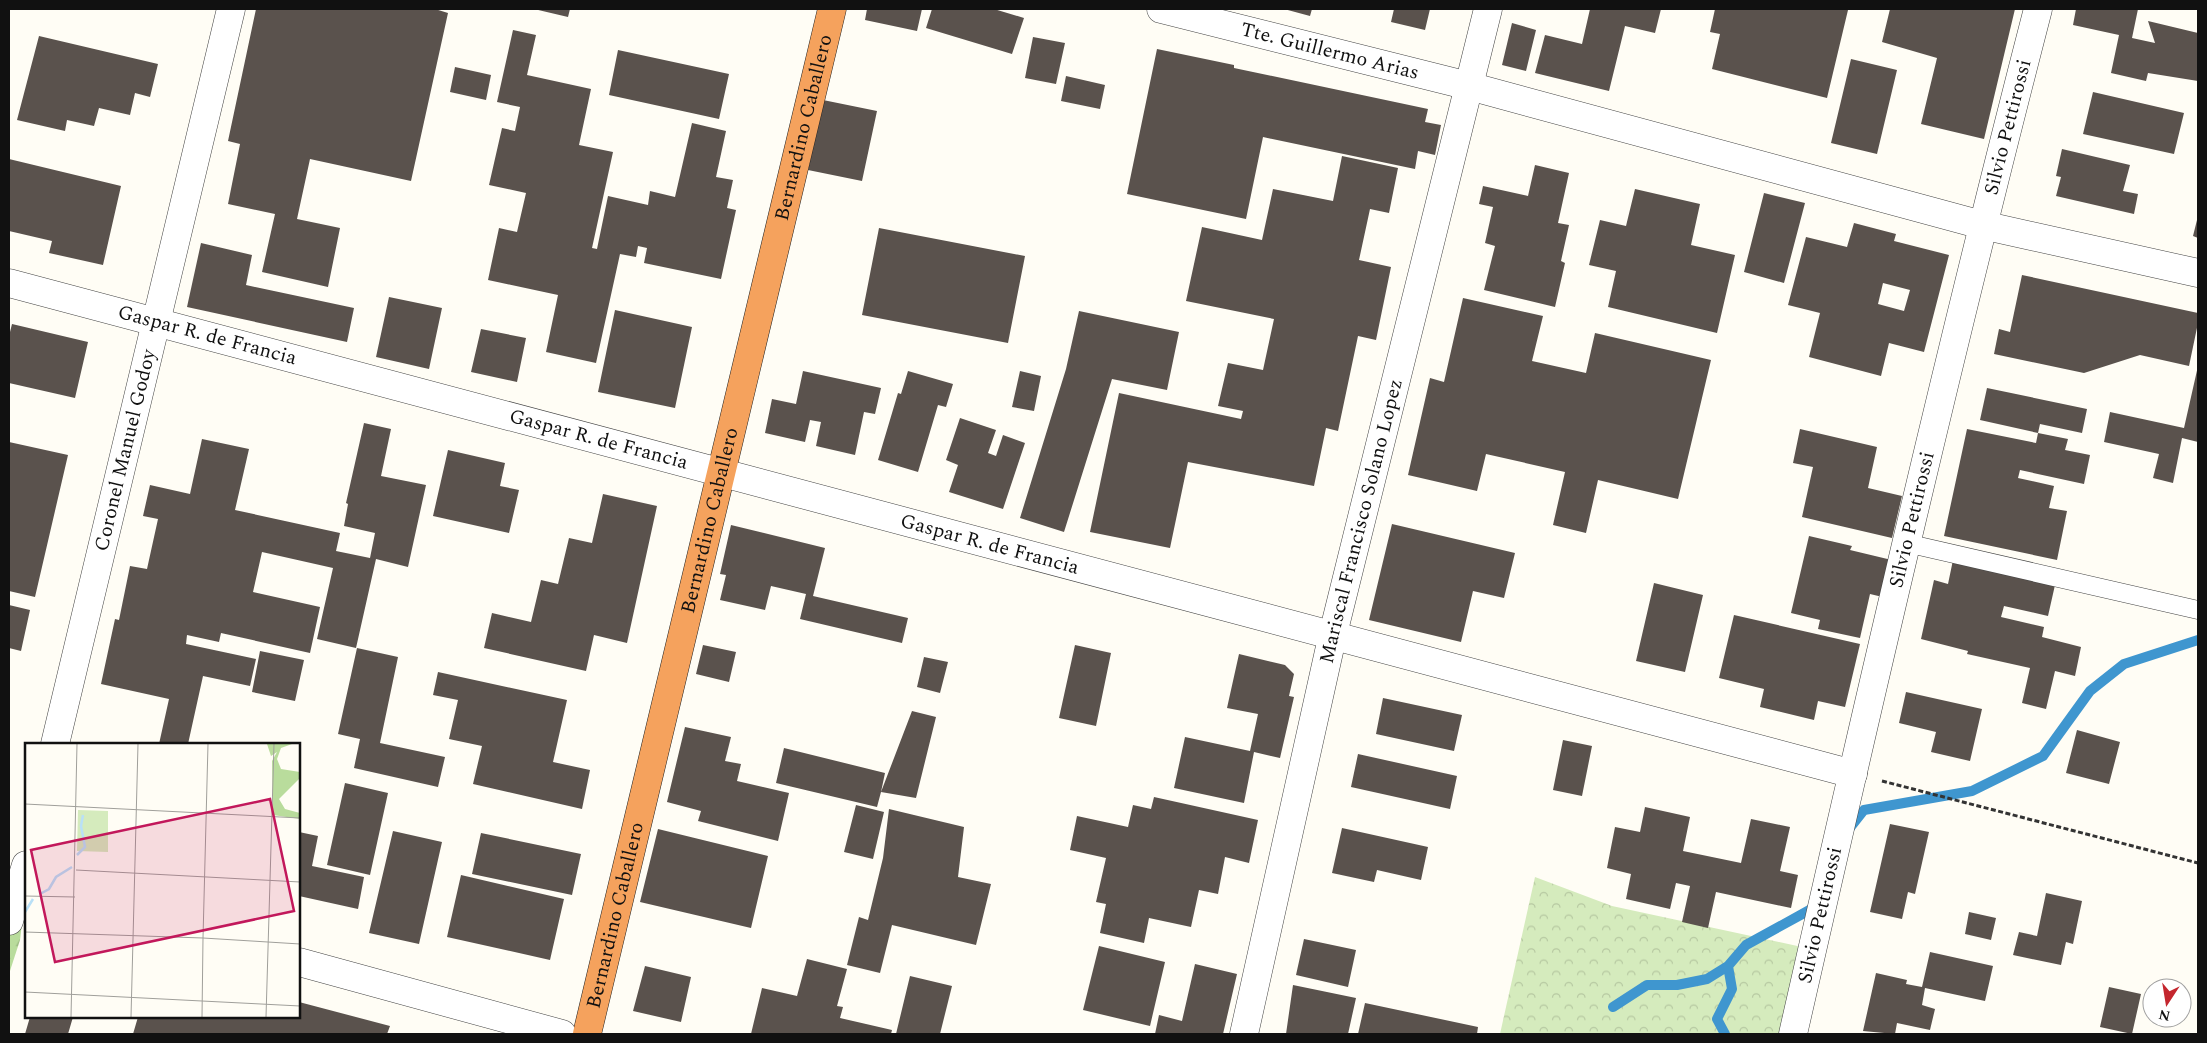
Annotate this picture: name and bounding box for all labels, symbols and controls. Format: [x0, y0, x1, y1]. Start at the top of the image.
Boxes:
street label: Tte. Guillermo Arias [1237, 14, 1422, 88]
street label: Bernardino Caballero [767, 31, 840, 224]
street label: Silvio Pettirossi [1976, 56, 2039, 198]
street label: Gaspar R. de Francia [114, 297, 300, 373]
street label: Coronel Manuel Godoy [87, 345, 164, 554]
street label: Mariscal Francisco Solano Lopez [1312, 376, 1411, 666]
street label: Gaspar R. de Francia [506, 401, 692, 478]
street label: Bernardino Caballero [673, 424, 746, 617]
street label: Silvio Pettirossi [1881, 448, 1943, 591]
street label: Gaspar R. de Francia [897, 506, 1083, 583]
inset map [25, 743, 300, 1018]
street label: Bernardino Caballero [579, 819, 652, 1012]
street label: Silvio Pettirossi [1790, 844, 1850, 986]
north arrow [2142, 978, 2192, 1028]
text: N [2157, 1004, 2172, 1027]

